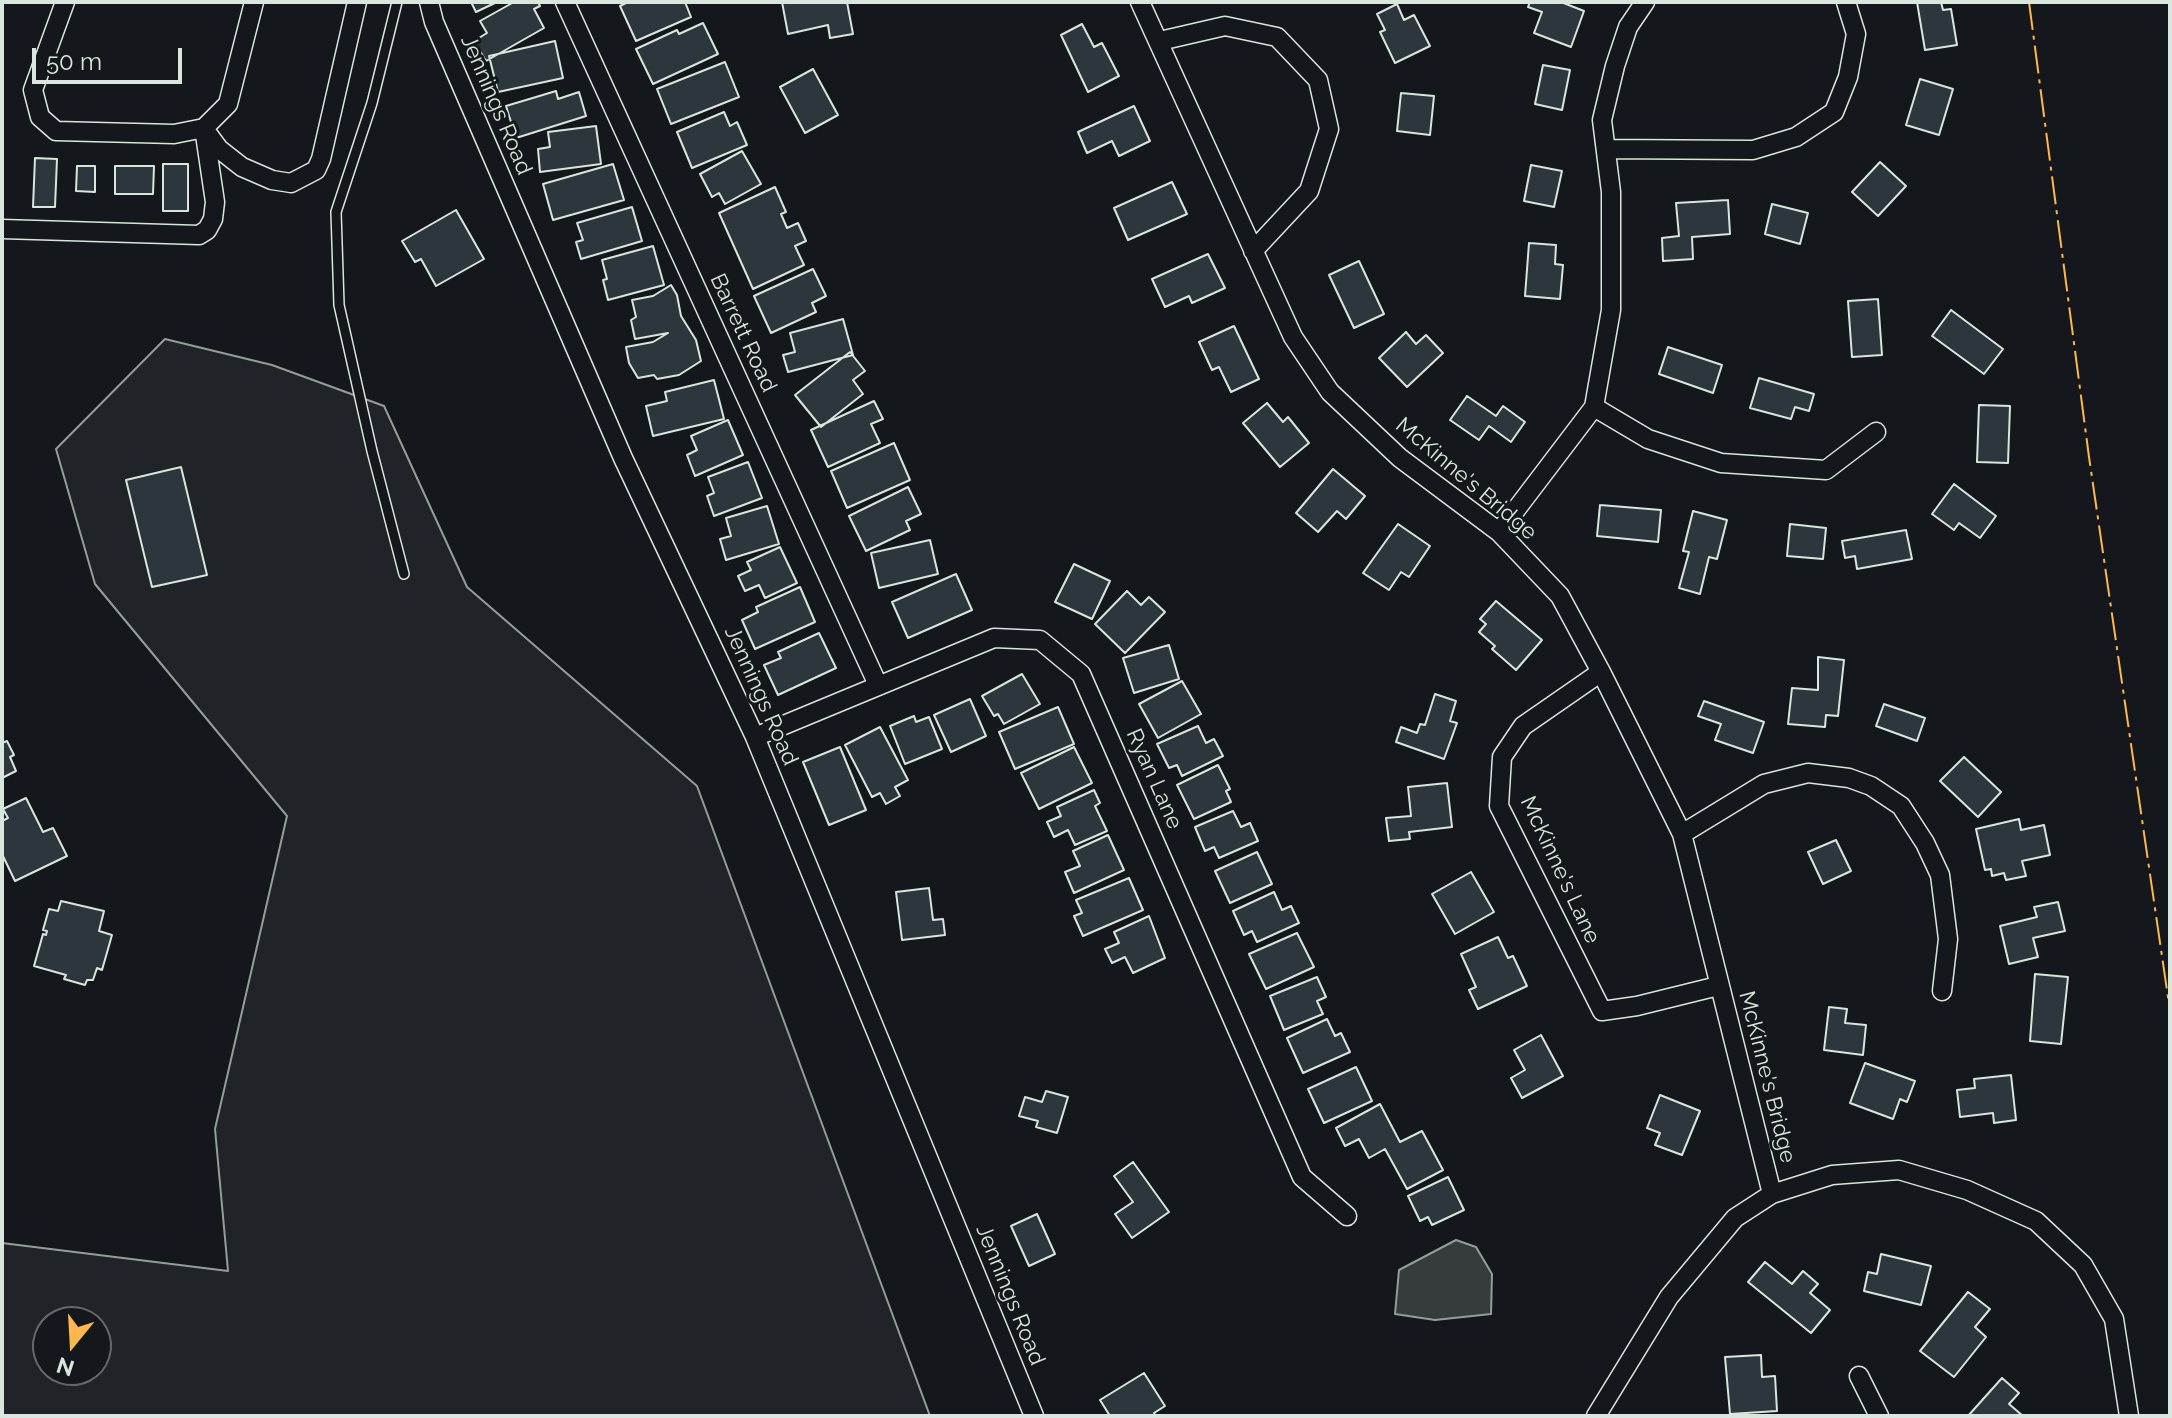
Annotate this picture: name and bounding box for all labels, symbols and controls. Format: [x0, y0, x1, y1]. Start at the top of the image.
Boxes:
street label: Jennings Road [455, 31, 537, 179]
scale bar [36, 32, 186, 82]
text: 50 m [46, 47, 102, 76]
street label: Barrett Road [704, 270, 782, 396]
street label: McKinne's Bridge [1390, 412, 1542, 546]
street label: Jennings Road [719, 622, 803, 770]
street label: Ryan Lane [1120, 725, 1188, 833]
street label: McKinne's Lane [1514, 792, 1606, 948]
street label: McKinne's Bridge [1733, 988, 1801, 1166]
street label: Jennings Road [970, 1221, 1050, 1369]
north arrow [32, 1306, 112, 1386]
text: N [53, 1352, 77, 1382]

